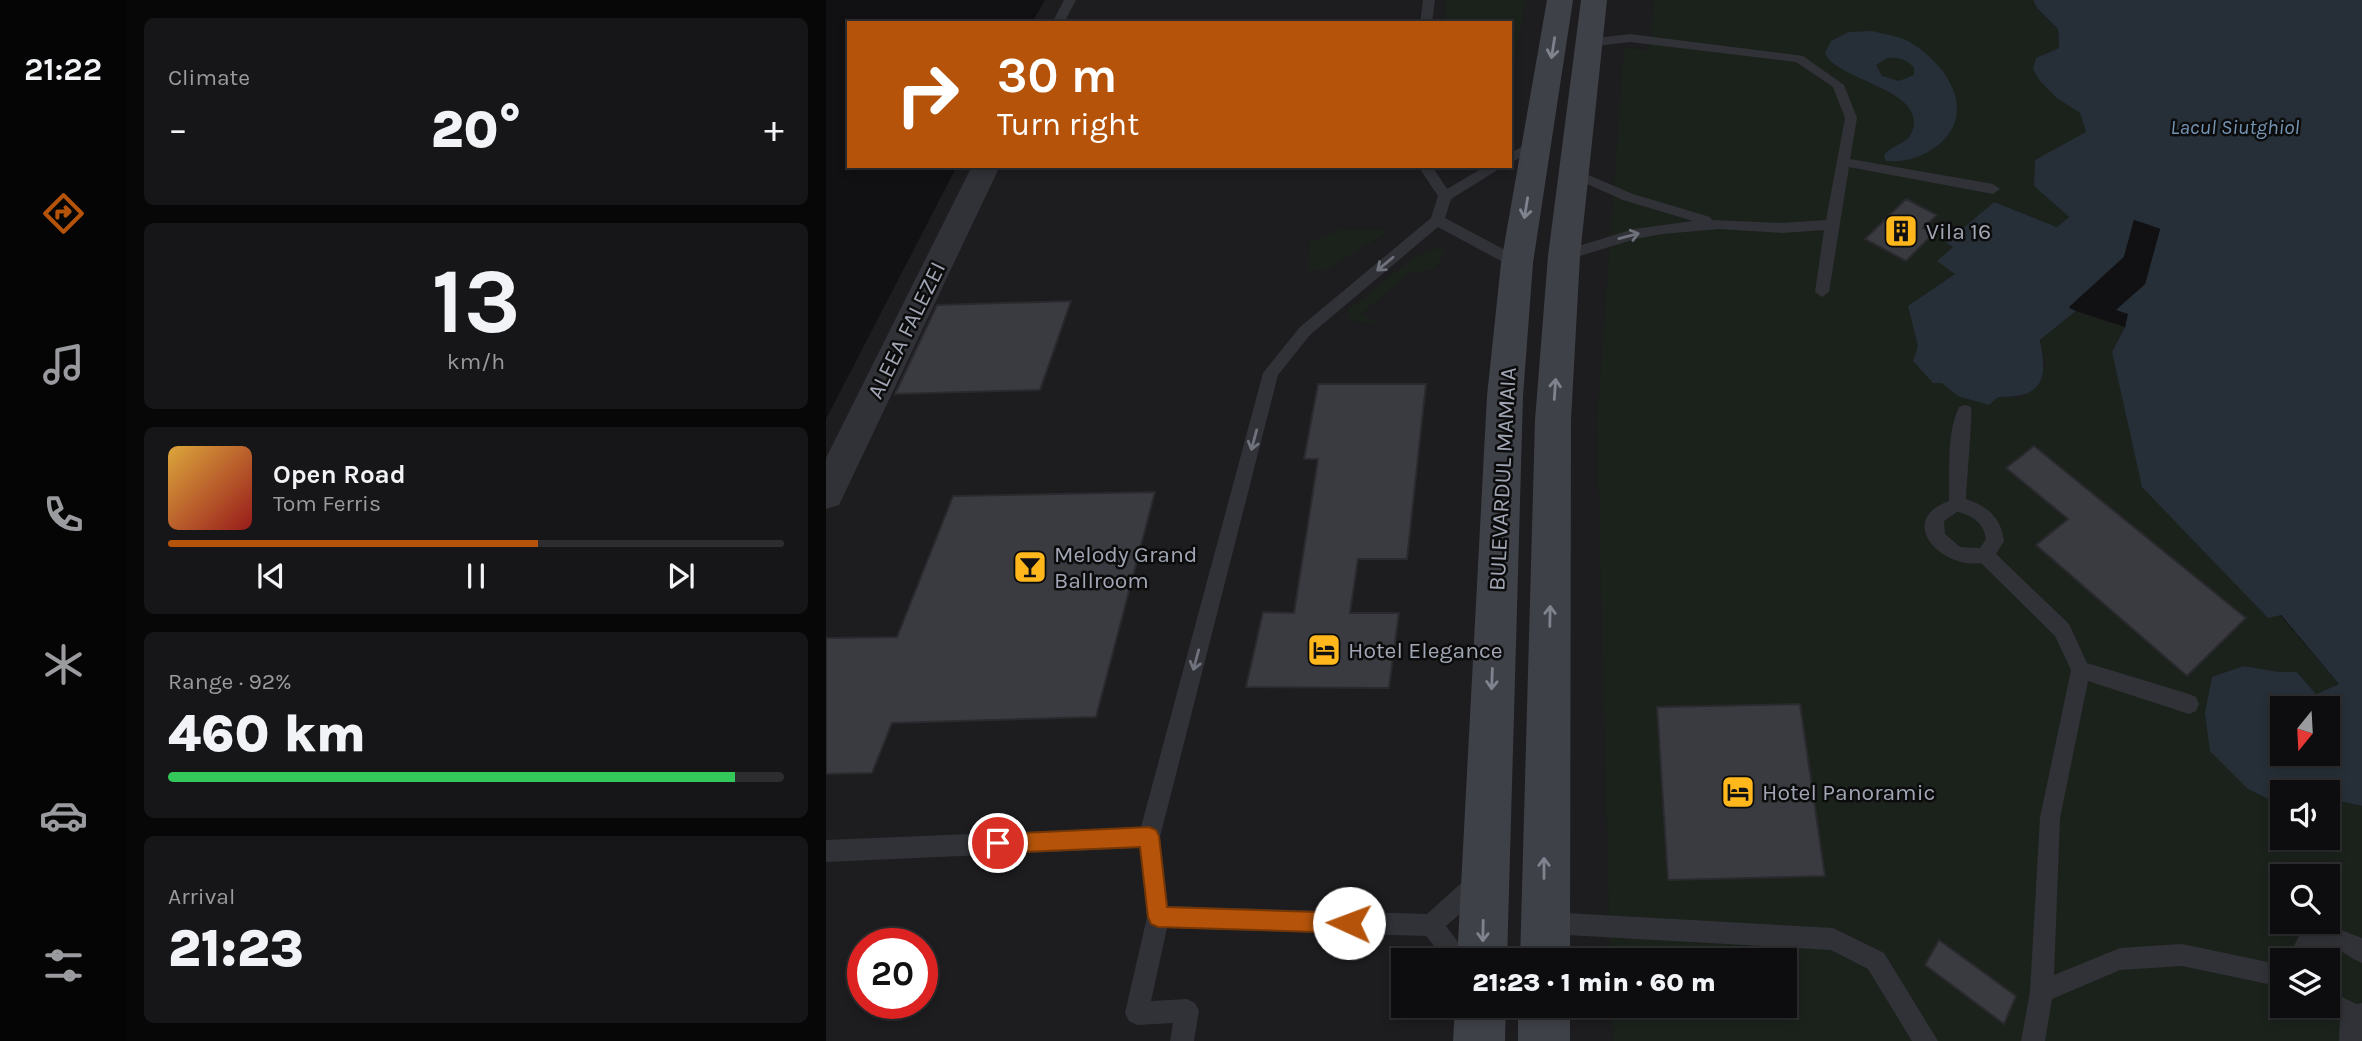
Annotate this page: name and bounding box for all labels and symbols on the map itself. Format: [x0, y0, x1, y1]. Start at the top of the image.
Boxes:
one-way arrow [1546, 37, 1559, 59]
water label: Lacul Siutghiol [2170, 115, 2300, 139]
one-way arrow [1520, 196, 1533, 219]
building icon: Vila 16 [1882, 212, 1920, 250]
place label: Vila 16 [1926, 218, 1991, 245]
one-way arrow [1618, 228, 1640, 241]
one-way arrow [1376, 256, 1394, 272]
street label: ALEEA FALEZEI [862, 257, 951, 403]
street label: BULEVARDUL MAMAIA [1483, 366, 1522, 592]
one-way arrow [1549, 378, 1562, 400]
one-way arrow [1246, 428, 1259, 450]
place label: Melody Grand Ballroom [1054, 541, 1197, 594]
bar icon: Melody Grand Ballroom [1011, 548, 1049, 586]
one-way arrow [1543, 605, 1557, 628]
hotel icon: Hotel Elegance [1305, 631, 1343, 669]
place label: Hotel Elegance [1348, 637, 1503, 664]
one-way arrow [1189, 648, 1202, 670]
one-way arrow [1485, 667, 1498, 690]
north arrow [2270, 696, 2340, 766]
hotel icon: Hotel Panoramic [1719, 773, 1757, 811]
place label: Hotel Panoramic [1762, 779, 1935, 806]
pin [968, 813, 1028, 873]
one-way arrow [1537, 857, 1551, 880]
position arrow [1312, 886, 1386, 960]
one-way arrow [1476, 919, 1489, 942]
speed limit sign: 20 [847, 928, 938, 1019]

